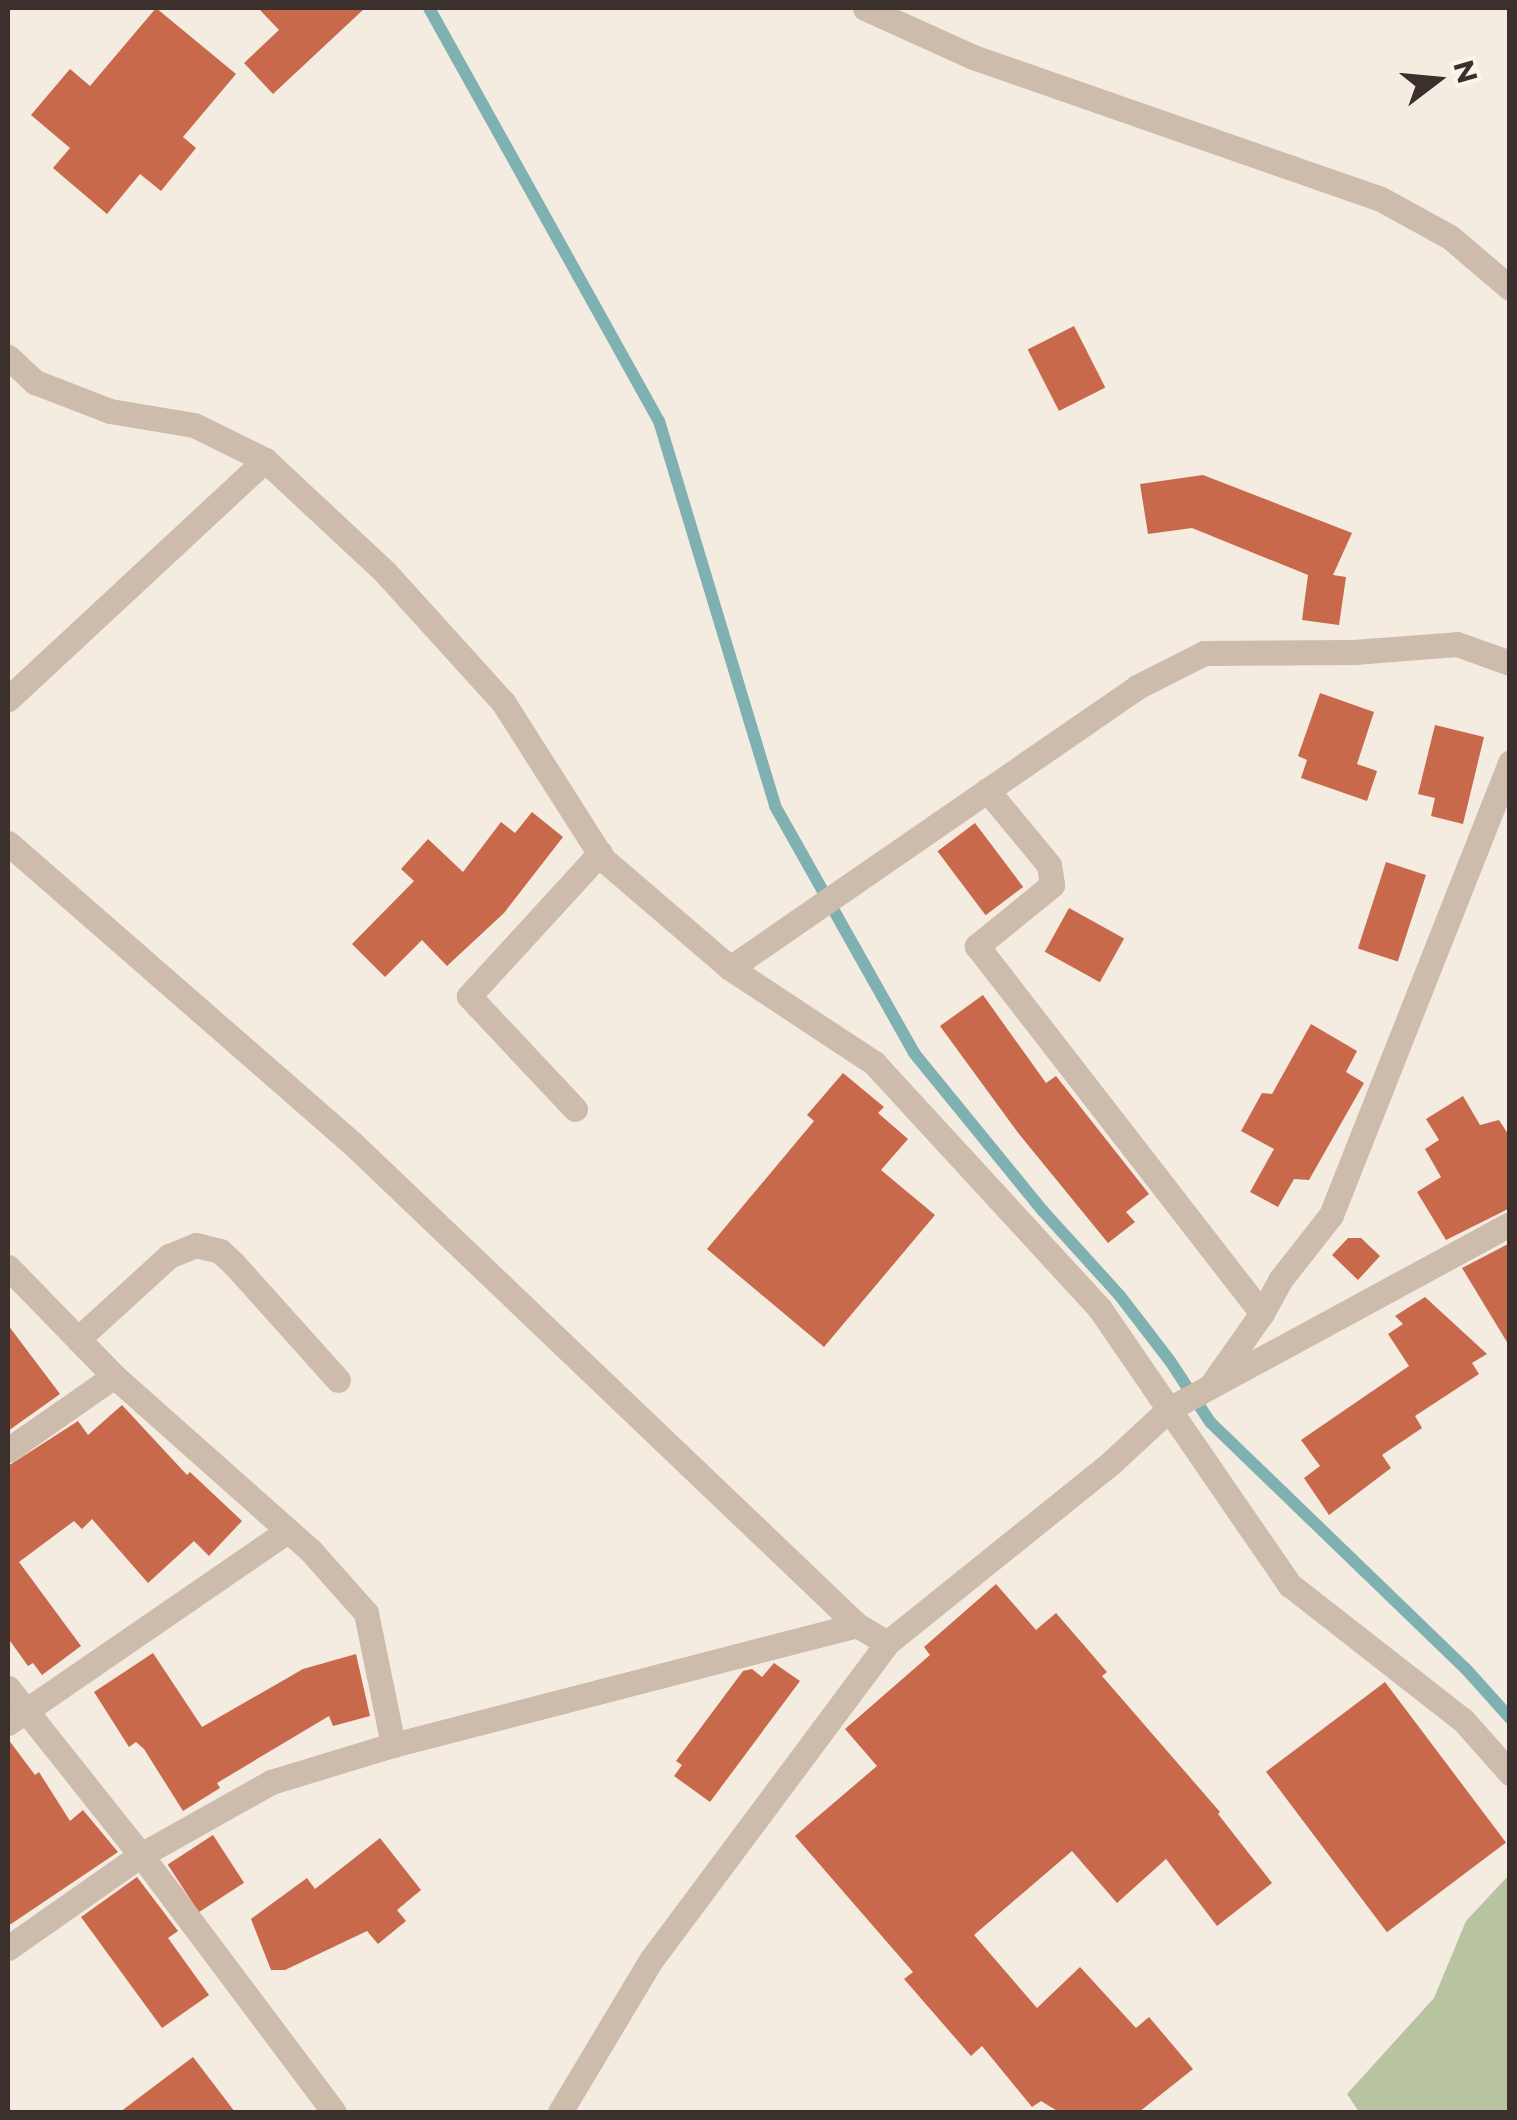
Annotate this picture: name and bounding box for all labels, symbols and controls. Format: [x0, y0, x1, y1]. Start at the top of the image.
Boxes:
north arrow [1387, 30, 1487, 130]
text: N [1446, 56, 1485, 87]

